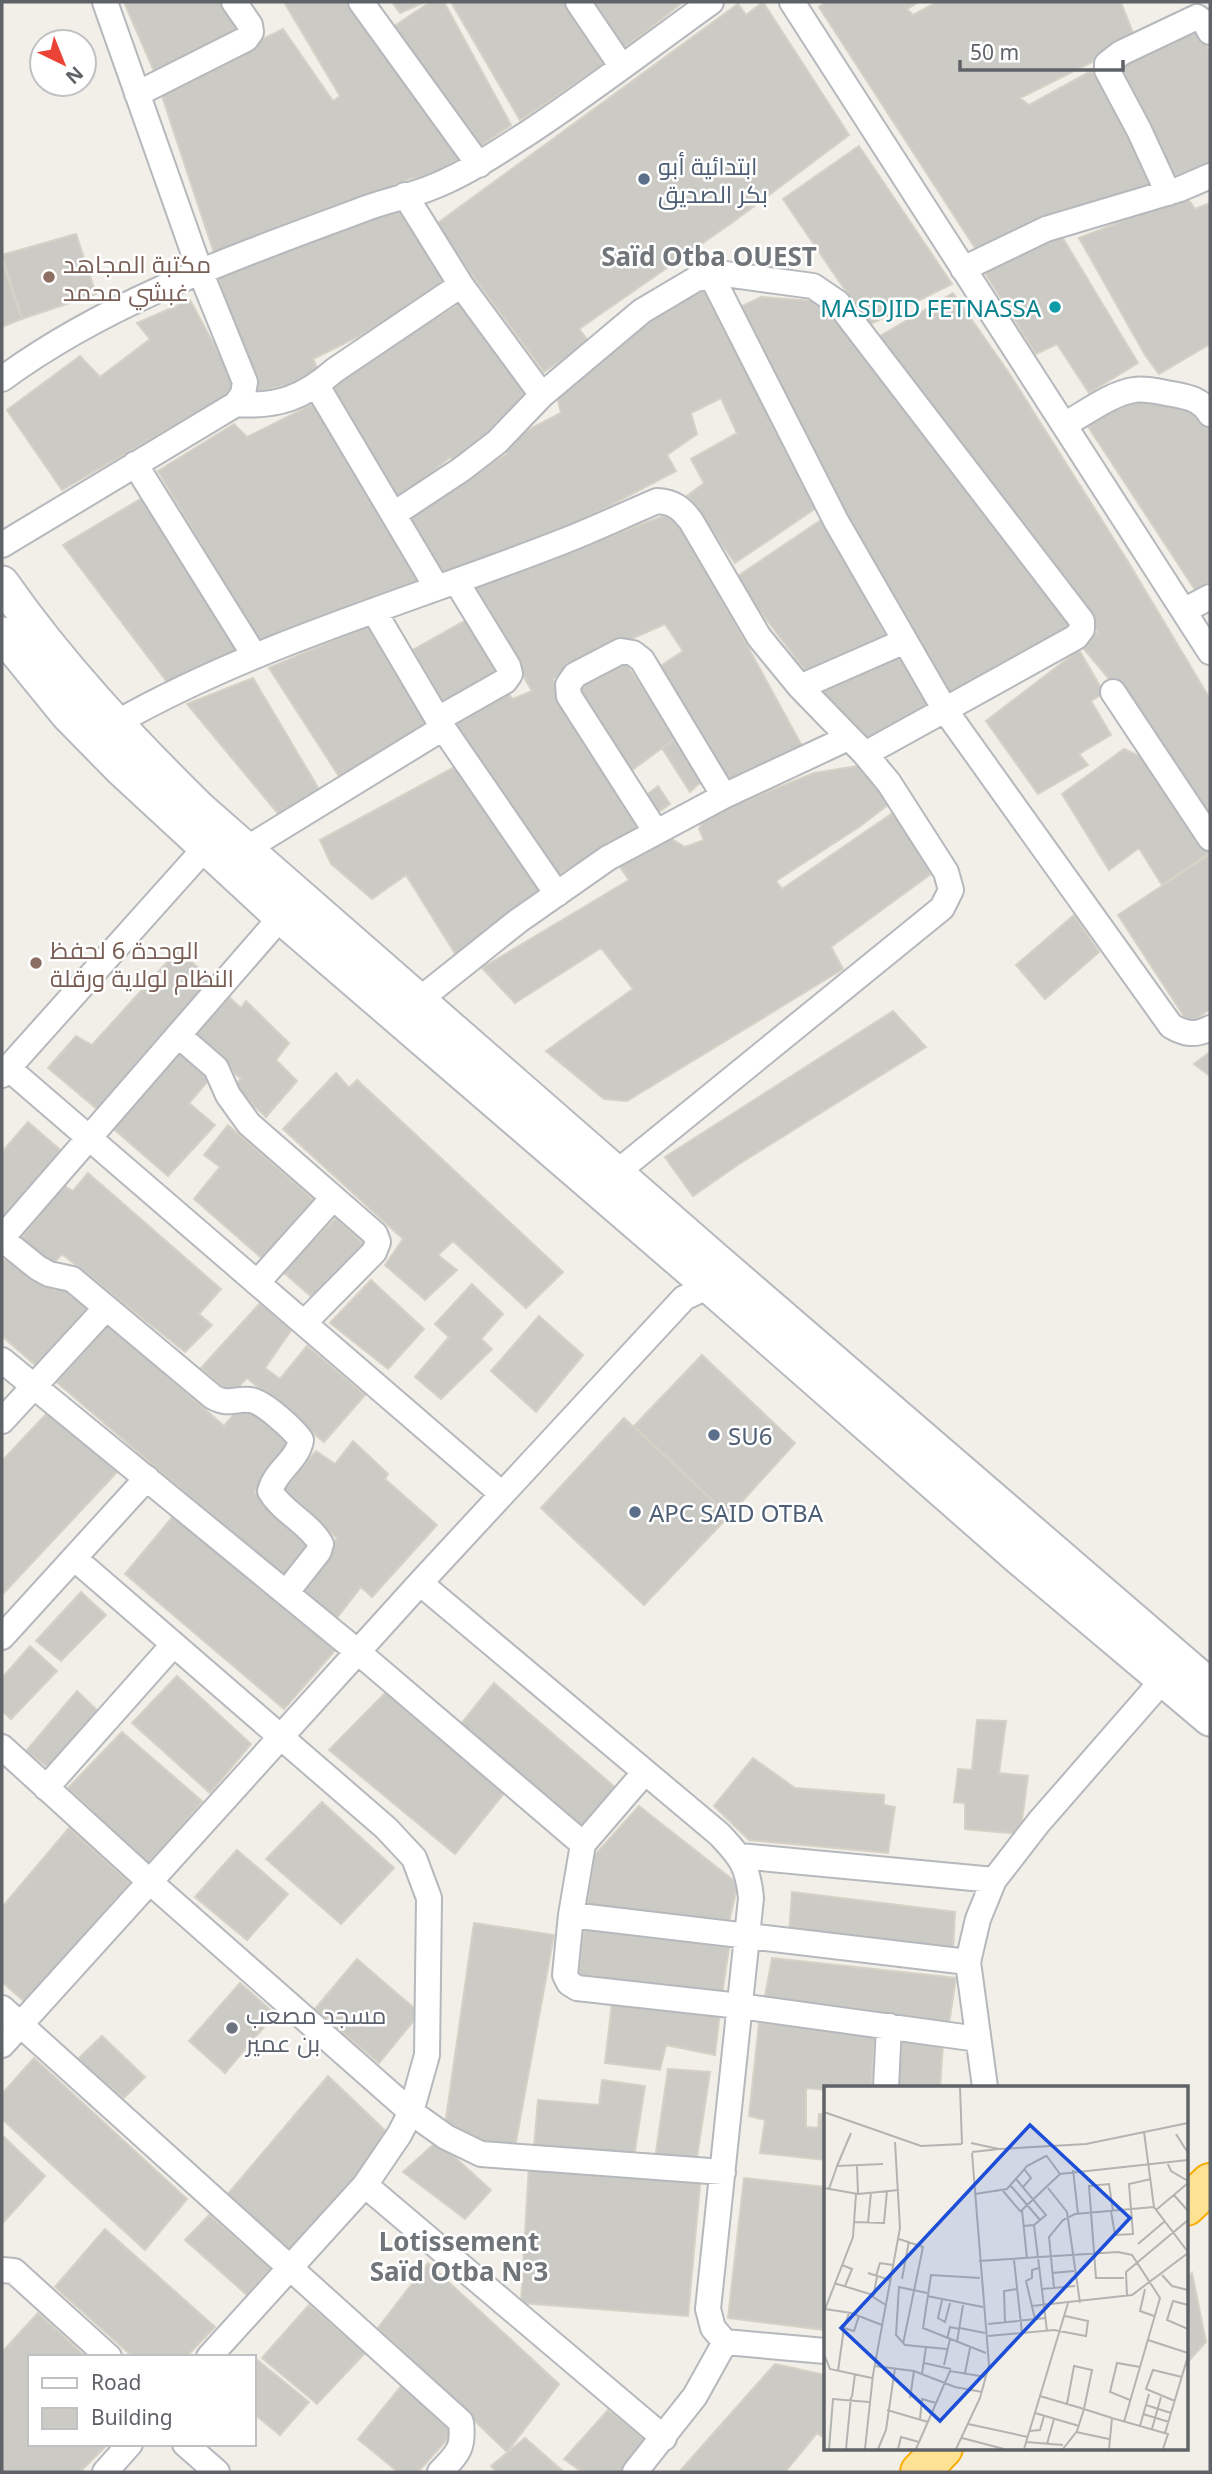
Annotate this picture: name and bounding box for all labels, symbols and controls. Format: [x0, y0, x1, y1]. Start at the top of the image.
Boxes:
north arrow [28, 28, 98, 98]
scale bar [960, 28, 1123, 72]
text: 50 m [970, 38, 1019, 66]
text: N [60, 61, 89, 90]
place label: ابتدائية أبو بكر الصديق [658, 149, 768, 210]
marker: ابتدائية أبو بكر الصديق [636, 171, 652, 187]
district label: Saïd Otba OUEST [601, 238, 817, 274]
place label: مكتبة المجاهد غبشي محمد [63, 247, 211, 311]
marker: مكتبة المجاهد غبشي محمد [41, 269, 57, 285]
place label: MASDJID FETNASSA [820, 291, 1042, 324]
marker: MASDJID FETNASSA [1047, 299, 1063, 315]
place label: الوحدة 6 لحفظ النظام لولاية ورقلة [50, 933, 234, 995]
marker: الوحدة 6 لحفظ النظام لولاية ورقلة [28, 955, 44, 971]
place label: SU6 [728, 1419, 772, 1452]
marker: SU6 [706, 1427, 722, 1443]
place label: APC SAID OTBA [649, 1496, 824, 1529]
marker: APC SAID OTBA [627, 1504, 643, 1520]
place label: مسجد مصعب بن عمير [244, 1998, 386, 2059]
marker: مسجد مصعب بن عمير [224, 2020, 240, 2036]
inset map [824, 2086, 1188, 2450]
district label: Lotissement Saïd Otba N°3 [370, 2223, 548, 2289]
legend [28, 2355, 256, 2446]
text: Road [91, 2368, 141, 2396]
text: Building [91, 2403, 173, 2431]

